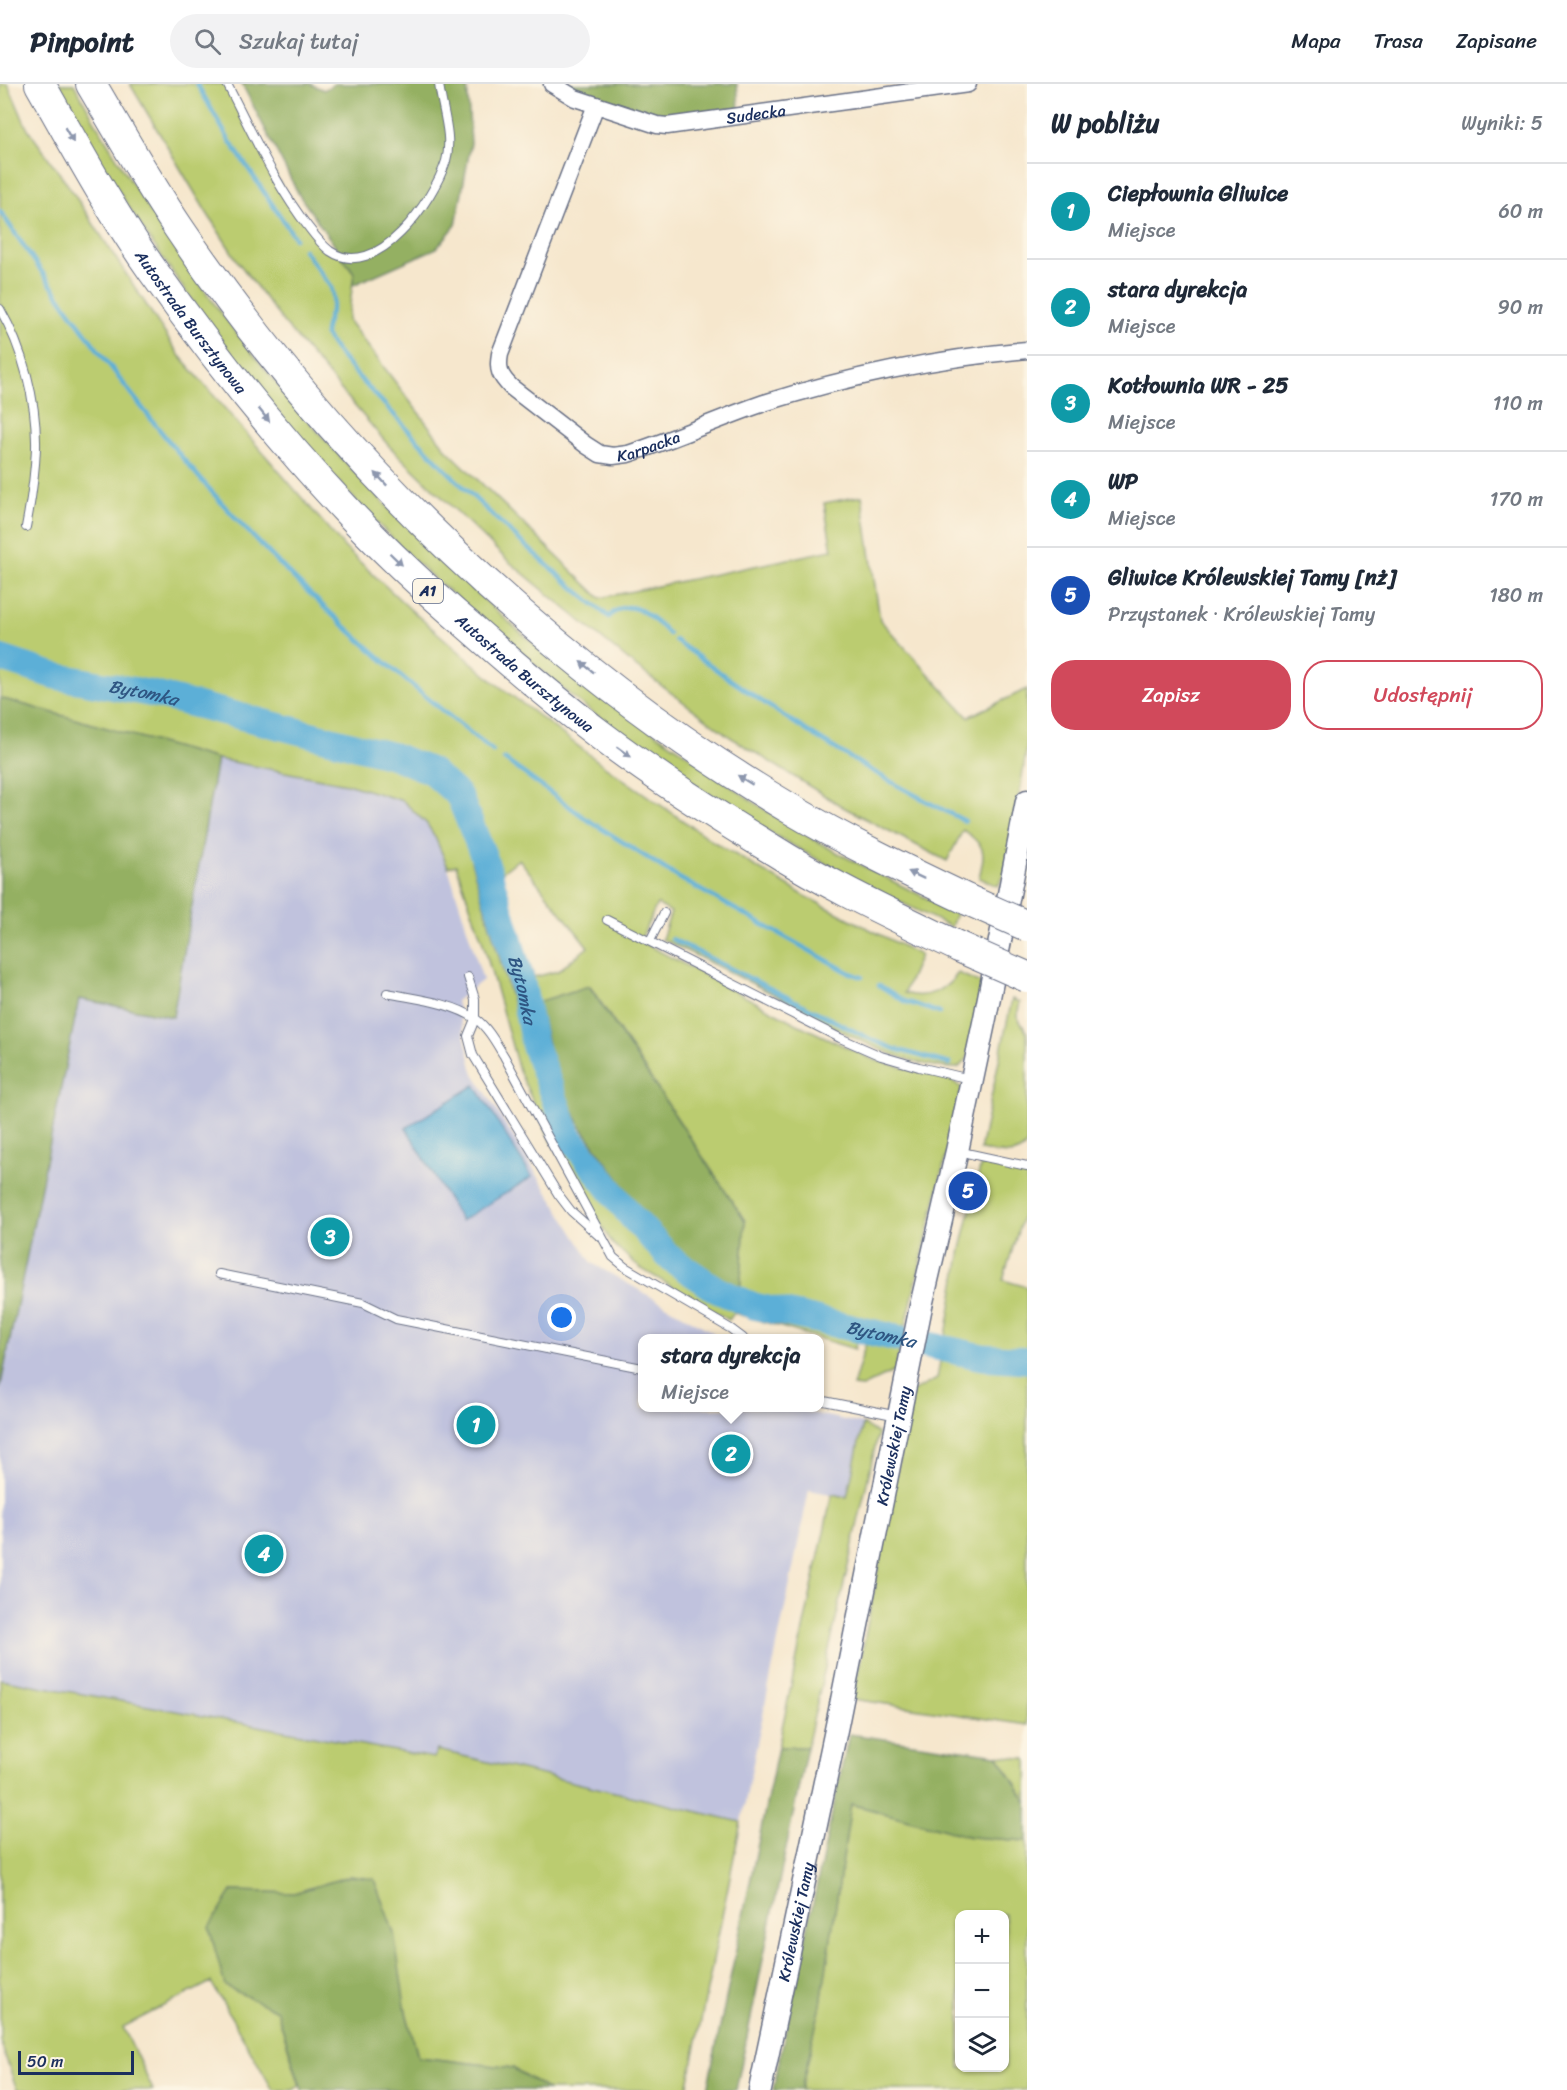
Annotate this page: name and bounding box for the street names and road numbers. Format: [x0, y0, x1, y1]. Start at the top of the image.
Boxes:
street label: Sudecka [724, 96, 788, 133]
street label: Autostrada Bursztynowa [127, 243, 255, 401]
street label: Karpacka [615, 422, 684, 470]
road number: A1 [413, 579, 443, 603]
street label: Autostrada Bursztynowa [448, 606, 601, 741]
street label: Królewskiej Tamy [867, 1383, 920, 1508]
street label: Królewskiej Tamy [769, 1859, 823, 1984]

